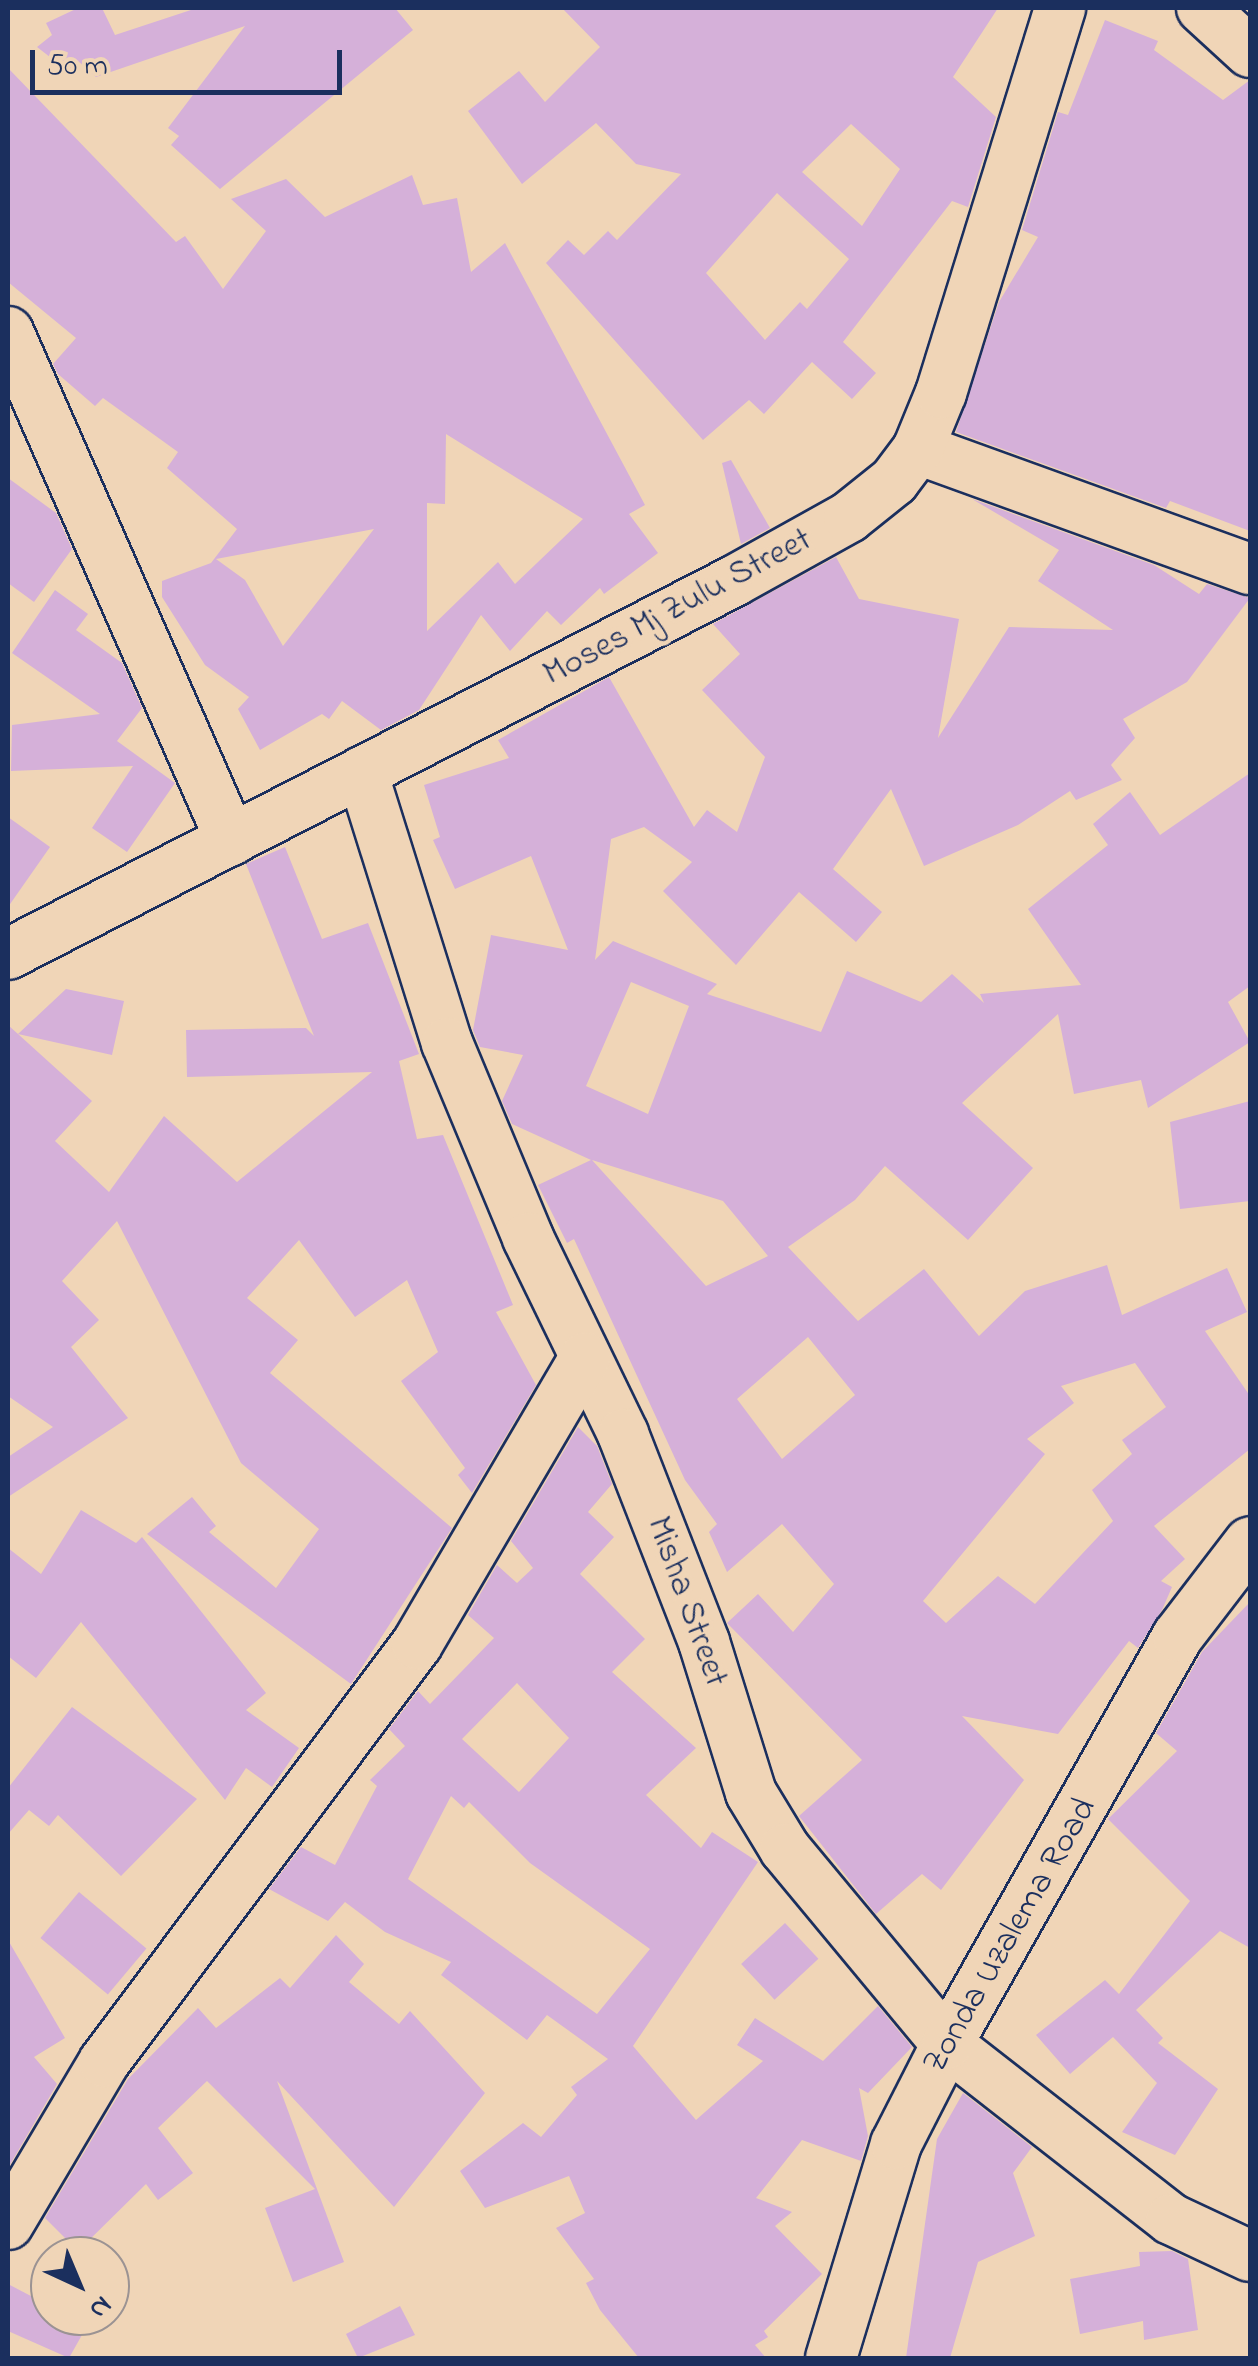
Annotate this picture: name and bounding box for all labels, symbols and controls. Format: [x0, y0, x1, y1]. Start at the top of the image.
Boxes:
scale bar [35, 30, 348, 92]
text: 50 m [47, 45, 108, 89]
street label: Moses Mj Zulu Street [537, 520, 819, 696]
street label: Misha Street [636, 1511, 736, 1693]
street label: Zonda Uzalema Road [915, 1791, 1107, 2081]
north arrow [30, 2236, 130, 2336]
text: N [79, 2285, 121, 2328]

